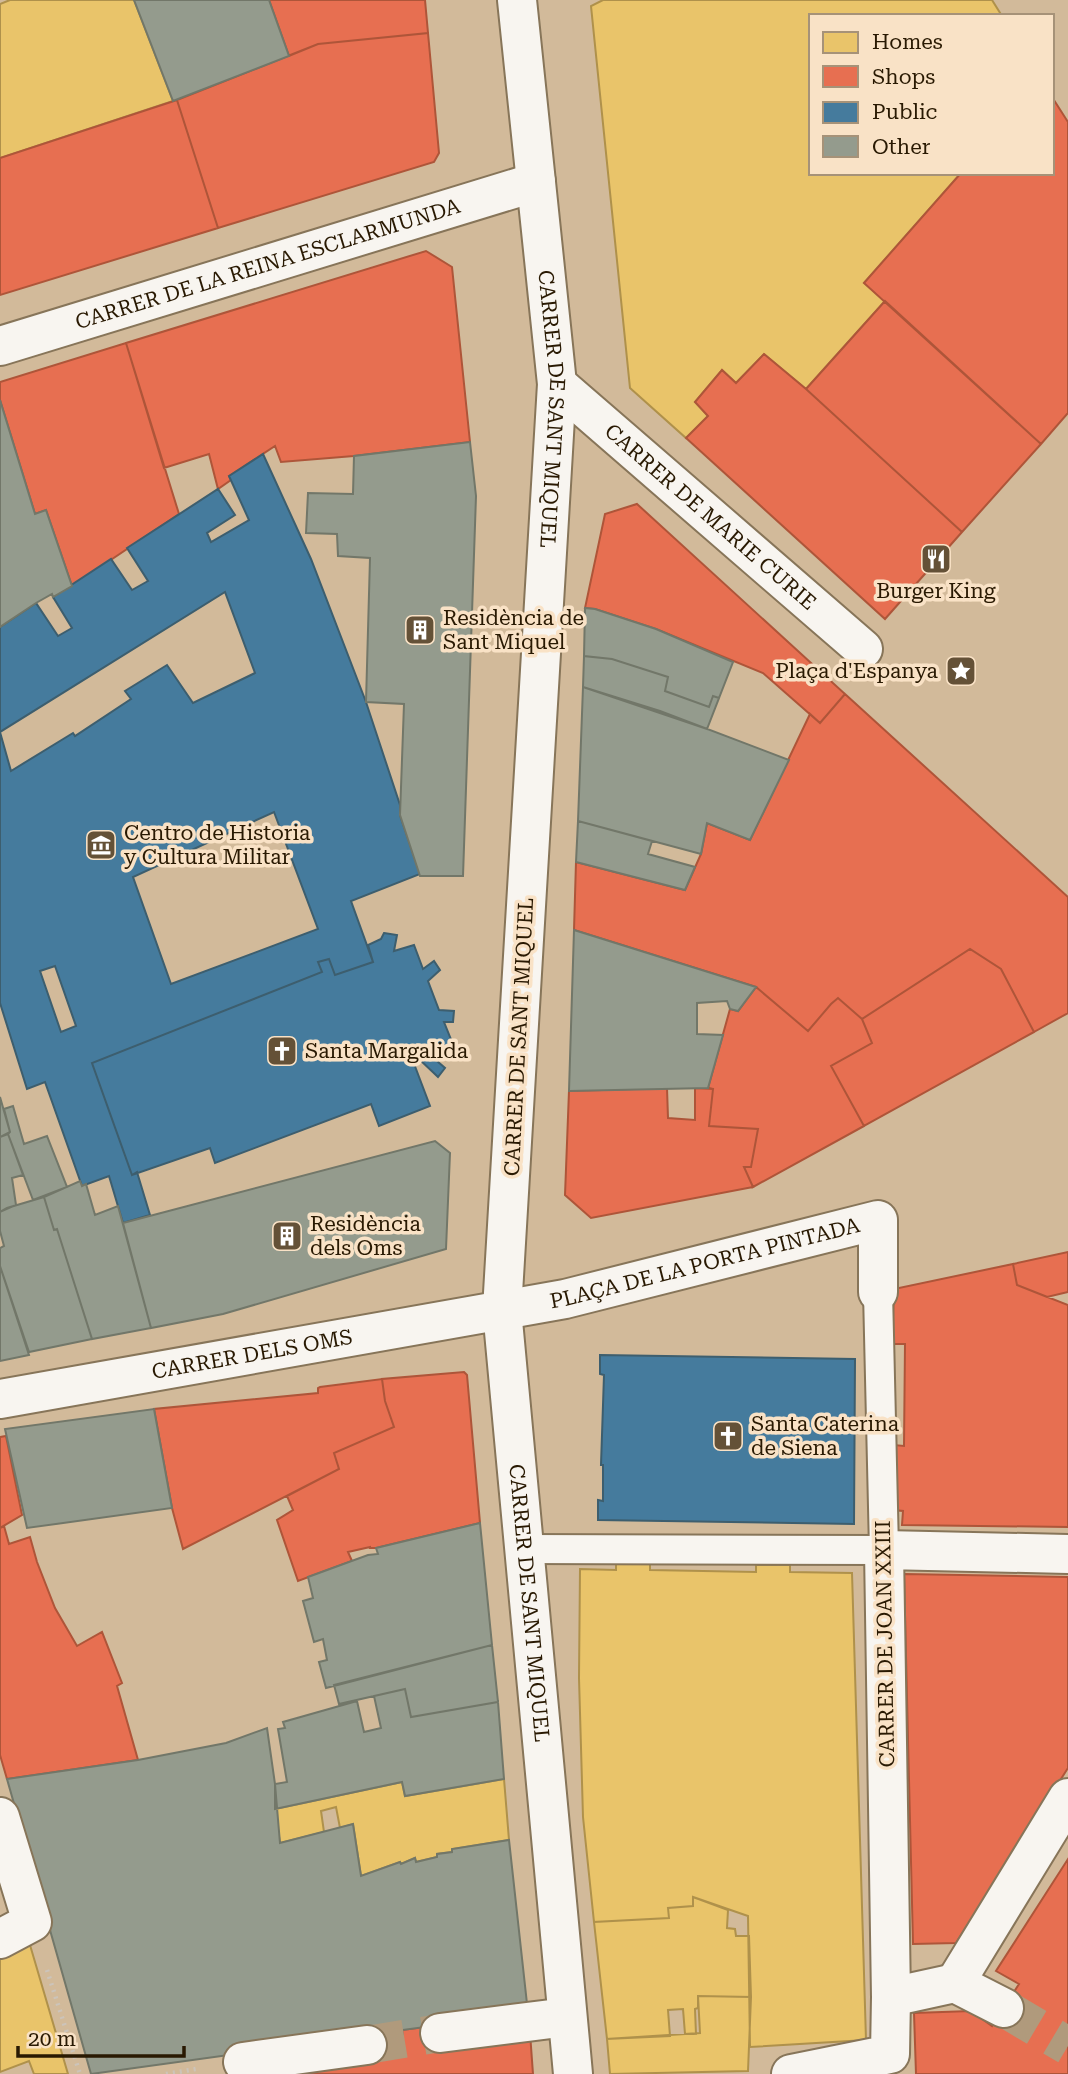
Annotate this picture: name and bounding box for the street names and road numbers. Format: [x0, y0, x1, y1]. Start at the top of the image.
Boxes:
street label: CARRER DE LA REINA ESCLARMUNDA [72, 194, 463, 334]
street label: CARRER DE SANT MIQUEL [533, 269, 569, 549]
street label: CARRER DE MARIE CURIE [600, 419, 821, 615]
street label: CARRER DE SANT MIQUEL [500, 897, 538, 1177]
street label: PLAÇA DE LA PORTA PINTADA [548, 1213, 863, 1313]
street label: CARRER DELS OMS [150, 1325, 354, 1384]
street label: CARRER DE SANT MIQUEL [504, 1463, 554, 1743]
street label: CARRER DE JOAN XXIII [871, 1520, 899, 1768]

